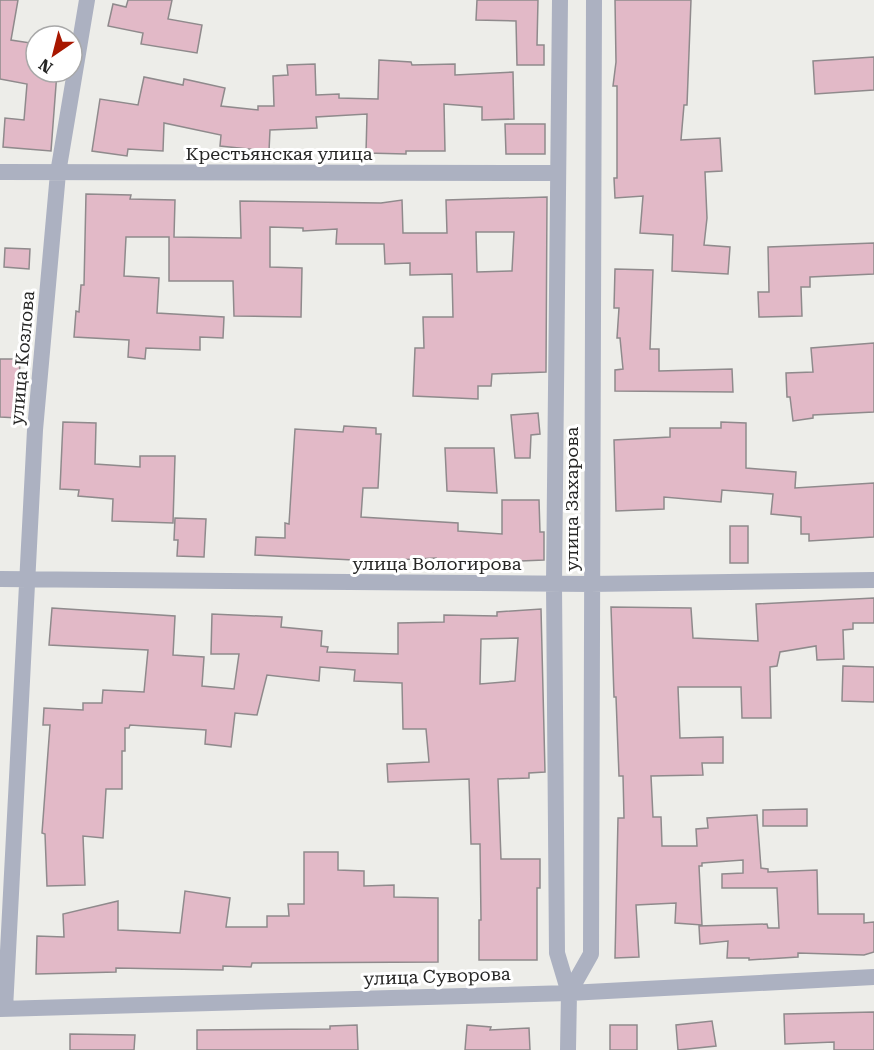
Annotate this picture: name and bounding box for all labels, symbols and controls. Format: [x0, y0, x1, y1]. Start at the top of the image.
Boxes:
north arrow [24, 24, 84, 84]
text: N [35, 55, 56, 77]
street label: Крестьянская улица [186, 143, 373, 164]
street label: улица Козлова [6, 290, 38, 426]
street label: улица Захарова [561, 427, 582, 571]
street label: улица Вологирова [352, 553, 522, 574]
street label: улица Суворова [363, 963, 511, 989]

